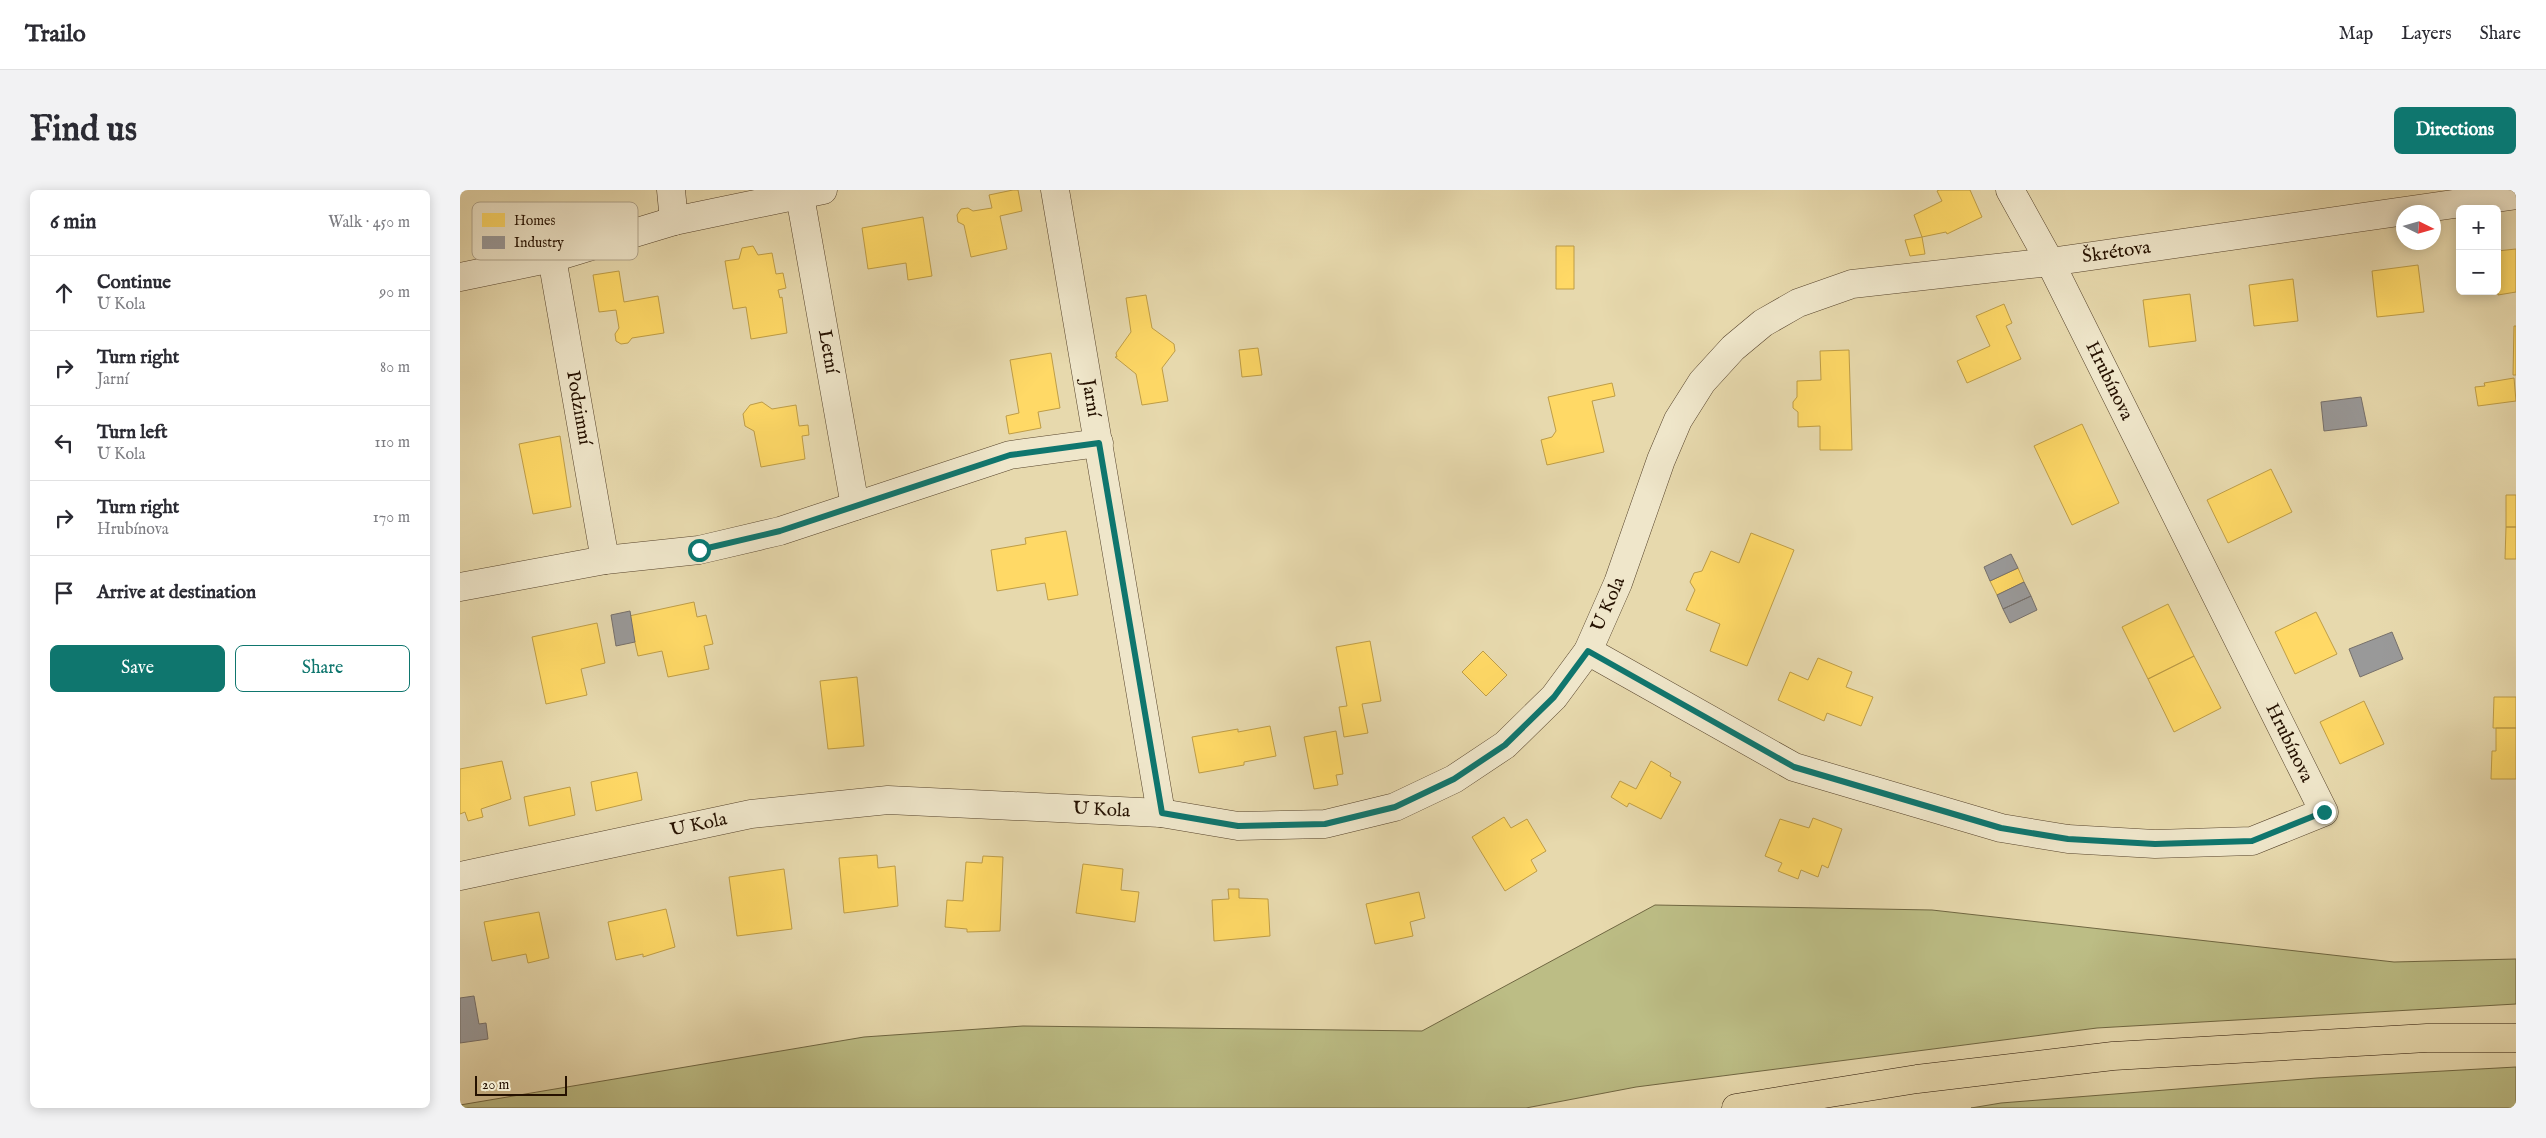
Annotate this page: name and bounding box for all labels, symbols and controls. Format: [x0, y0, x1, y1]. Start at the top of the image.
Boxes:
text: Trailo [25, 19, 86, 50]
text: Map [2339, 23, 2373, 46]
text: Layers [2401, 23, 2452, 46]
text: Share [2480, 23, 2521, 46]
button: Directions [2394, 107, 2516, 154]
text: Find us [30, 108, 137, 153]
legend [472, 202, 638, 260]
north arrow [2396, 205, 2441, 250]
map controls [2456, 205, 2501, 295]
button: + [2456, 205, 2501, 250]
text: 6 min [50, 209, 96, 236]
text: Homes [514, 212, 556, 230]
text: Walk · 450 m [328, 213, 410, 233]
text: Industry [514, 234, 564, 252]
street label: Škrétova [2080, 236, 2153, 269]
button: − [2456, 250, 2501, 295]
text: Continue [97, 271, 171, 295]
icon: ahead [50, 279, 78, 307]
text: 90 m [379, 283, 410, 303]
text: U Kola [97, 295, 145, 315]
street label: Letní [812, 328, 844, 377]
street label: Hrubínova [2080, 338, 2139, 425]
text: Turn right [97, 346, 179, 370]
icon: right [50, 354, 78, 382]
text: 80 m [380, 358, 410, 378]
street label: Podzimní [560, 369, 597, 449]
text: Jarní [97, 370, 129, 390]
street label: Jarní [1075, 375, 1106, 420]
text: Turn left [97, 421, 168, 445]
icon: left [50, 429, 78, 457]
text: 110 m [374, 433, 410, 453]
text: U Kola [97, 445, 145, 465]
text: Turn right [97, 496, 179, 520]
icon: right [50, 504, 78, 532]
text: 170 m [373, 508, 410, 528]
text: Hrubínova [97, 520, 169, 540]
route start [688, 539, 711, 562]
street label: U Kola [1586, 573, 1631, 636]
icon: arrive [50, 579, 78, 607]
text: Arrive at destination [97, 581, 256, 605]
button: Save [50, 645, 225, 692]
button: Share [235, 645, 410, 692]
street label: Hrubínova [2260, 700, 2319, 787]
street label: U Kola [1072, 797, 1132, 824]
route end [2313, 801, 2336, 824]
street label: U Kola [668, 807, 730, 843]
scale bar [475, 1073, 568, 1096]
text: 20 m [482, 1076, 509, 1094]

